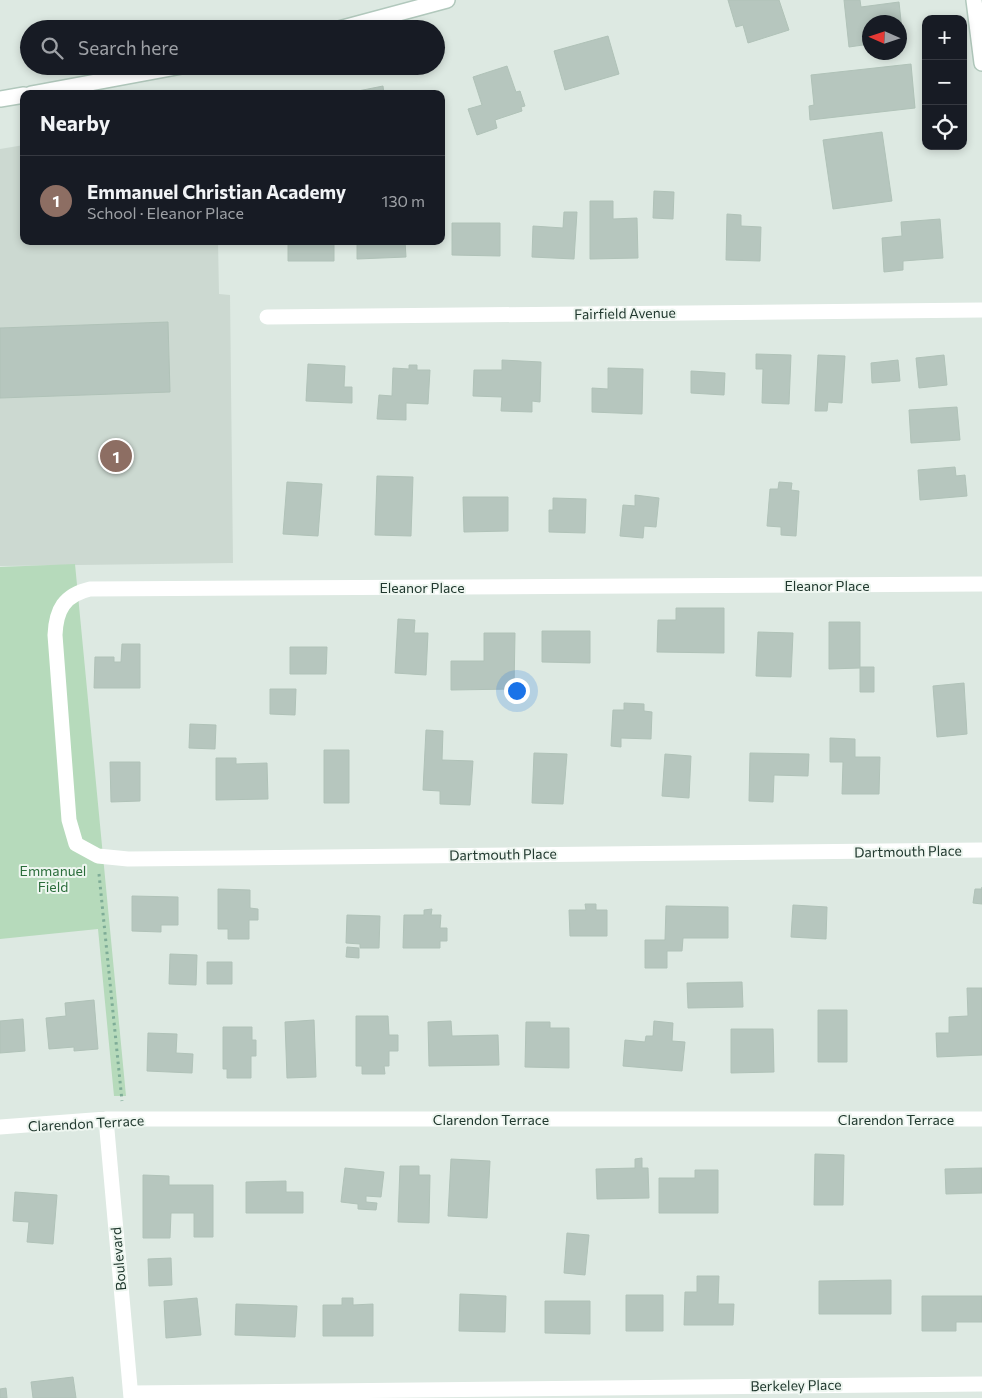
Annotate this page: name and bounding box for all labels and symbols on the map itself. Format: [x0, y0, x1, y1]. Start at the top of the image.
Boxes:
north arrow [862, 15, 907, 60]
street label: Fairfield Avenue [574, 304, 676, 322]
pin: 1 [100, 437, 132, 475]
street label: Eleanor Place [784, 577, 870, 594]
street label: Eleanor Place [379, 579, 465, 596]
your location [504, 678, 530, 704]
street label: Dartmouth Place [854, 842, 962, 860]
street label: Dartmouth Place [449, 845, 557, 863]
park label: Emmanuel Field [20, 862, 86, 895]
street label: Clarendon Terrace [27, 1111, 145, 1135]
street label: Clarendon Terrace [433, 1111, 549, 1128]
street label: Clarendon Terrace [838, 1111, 954, 1128]
street label: Boulevard [107, 1226, 129, 1292]
street label: Berkeley Place [750, 1376, 842, 1394]

